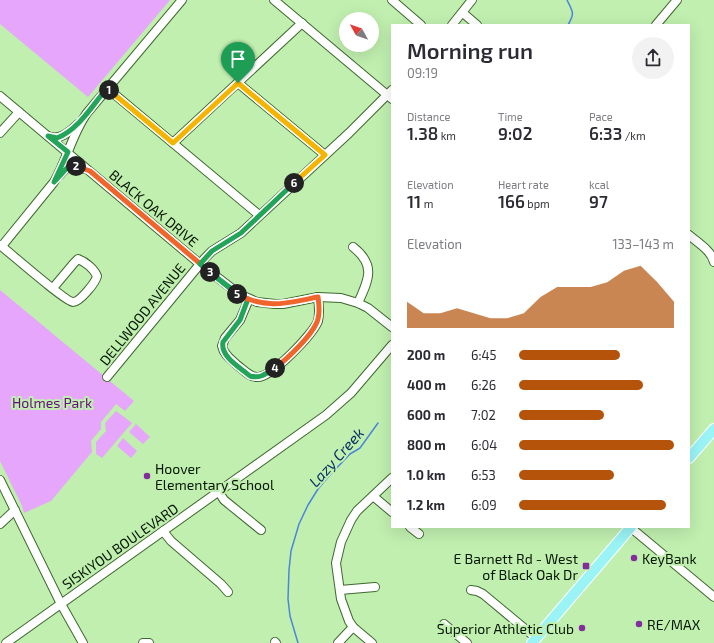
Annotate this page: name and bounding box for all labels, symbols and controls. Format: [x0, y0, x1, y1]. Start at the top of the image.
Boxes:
north arrow [339, 12, 379, 52]
map controls [339, 12, 379, 52]
text: Morning run [407, 37, 533, 63]
button: share [632, 37, 674, 79]
pin [221, 42, 255, 83]
icon: arrive [227, 48, 249, 70]
text: 09:19 [407, 65, 438, 81]
pin: 1 [99, 80, 119, 100]
text: 1 [107, 83, 111, 96]
text: Distance [407, 110, 450, 123]
text: Time [498, 110, 523, 123]
text: Pace [589, 110, 613, 123]
text: 1.38 [407, 123, 438, 143]
text: 9:02 [498, 123, 532, 143]
text: 6:33 [589, 123, 622, 143]
text: km [438, 129, 456, 142]
text: /km [622, 129, 646, 142]
pin: 2 [66, 156, 86, 176]
text: 2 [73, 159, 79, 172]
street label: BLACK OAK DRIVE [106, 166, 202, 250]
pin: 6 [284, 173, 304, 193]
text: 6 [291, 176, 297, 189]
text: Elevation [407, 178, 454, 191]
text: Heart rate [498, 178, 549, 191]
text: kcal [589, 178, 609, 191]
text: 11 [407, 191, 421, 211]
text: 166 [498, 191, 525, 211]
text: 97 [589, 191, 608, 211]
text: m [421, 197, 433, 210]
text: bpm [525, 197, 550, 210]
text: Elevation [407, 236, 462, 252]
text: 133–143 m [612, 236, 674, 252]
street label: DELLWOOD AVENUE [96, 259, 189, 369]
pin: 3 [200, 262, 220, 282]
text: 3 [207, 265, 213, 278]
pin: 5 [227, 284, 247, 304]
text: 5 [234, 287, 240, 300]
text: 200 m [407, 347, 445, 363]
text: 6:45 [471, 347, 496, 363]
pin: 4 [265, 358, 285, 378]
text: 4 [271, 361, 279, 374]
text: 400 m [407, 377, 446, 393]
text: 6:26 [471, 377, 496, 393]
park label: Holmes Park [12, 394, 92, 411]
text: 600 m [407, 407, 445, 423]
text: 7:02 [471, 407, 496, 423]
water label: Lazy Creek [305, 424, 368, 491]
text: 800 m [407, 437, 446, 453]
text: 6:04 [471, 437, 497, 453]
place label: Hoover Elementary School [155, 460, 275, 493]
text: 1.0 km [407, 467, 446, 483]
text: 6:53 [471, 467, 496, 483]
marker: Hoover Elementary School [142, 471, 152, 481]
text: 1.2 km [407, 497, 445, 513]
text: 6:09 [471, 497, 497, 513]
street label: SISKIYOU BOULEVARD [59, 499, 181, 593]
place label: E Barnett Rd - West of Black Oak Dr [454, 550, 578, 583]
place label: KeyBank [642, 550, 697, 567]
marker: KeyBank [629, 553, 639, 563]
marker: E Barnett Rd - West of Black Oak Dr [581, 561, 591, 571]
place label: RE/MAX [647, 616, 701, 633]
marker: RE/MAX [634, 619, 644, 629]
place label: Superior Athletic Club [437, 620, 574, 637]
marker: Superior Athletic Club [577, 623, 587, 633]

